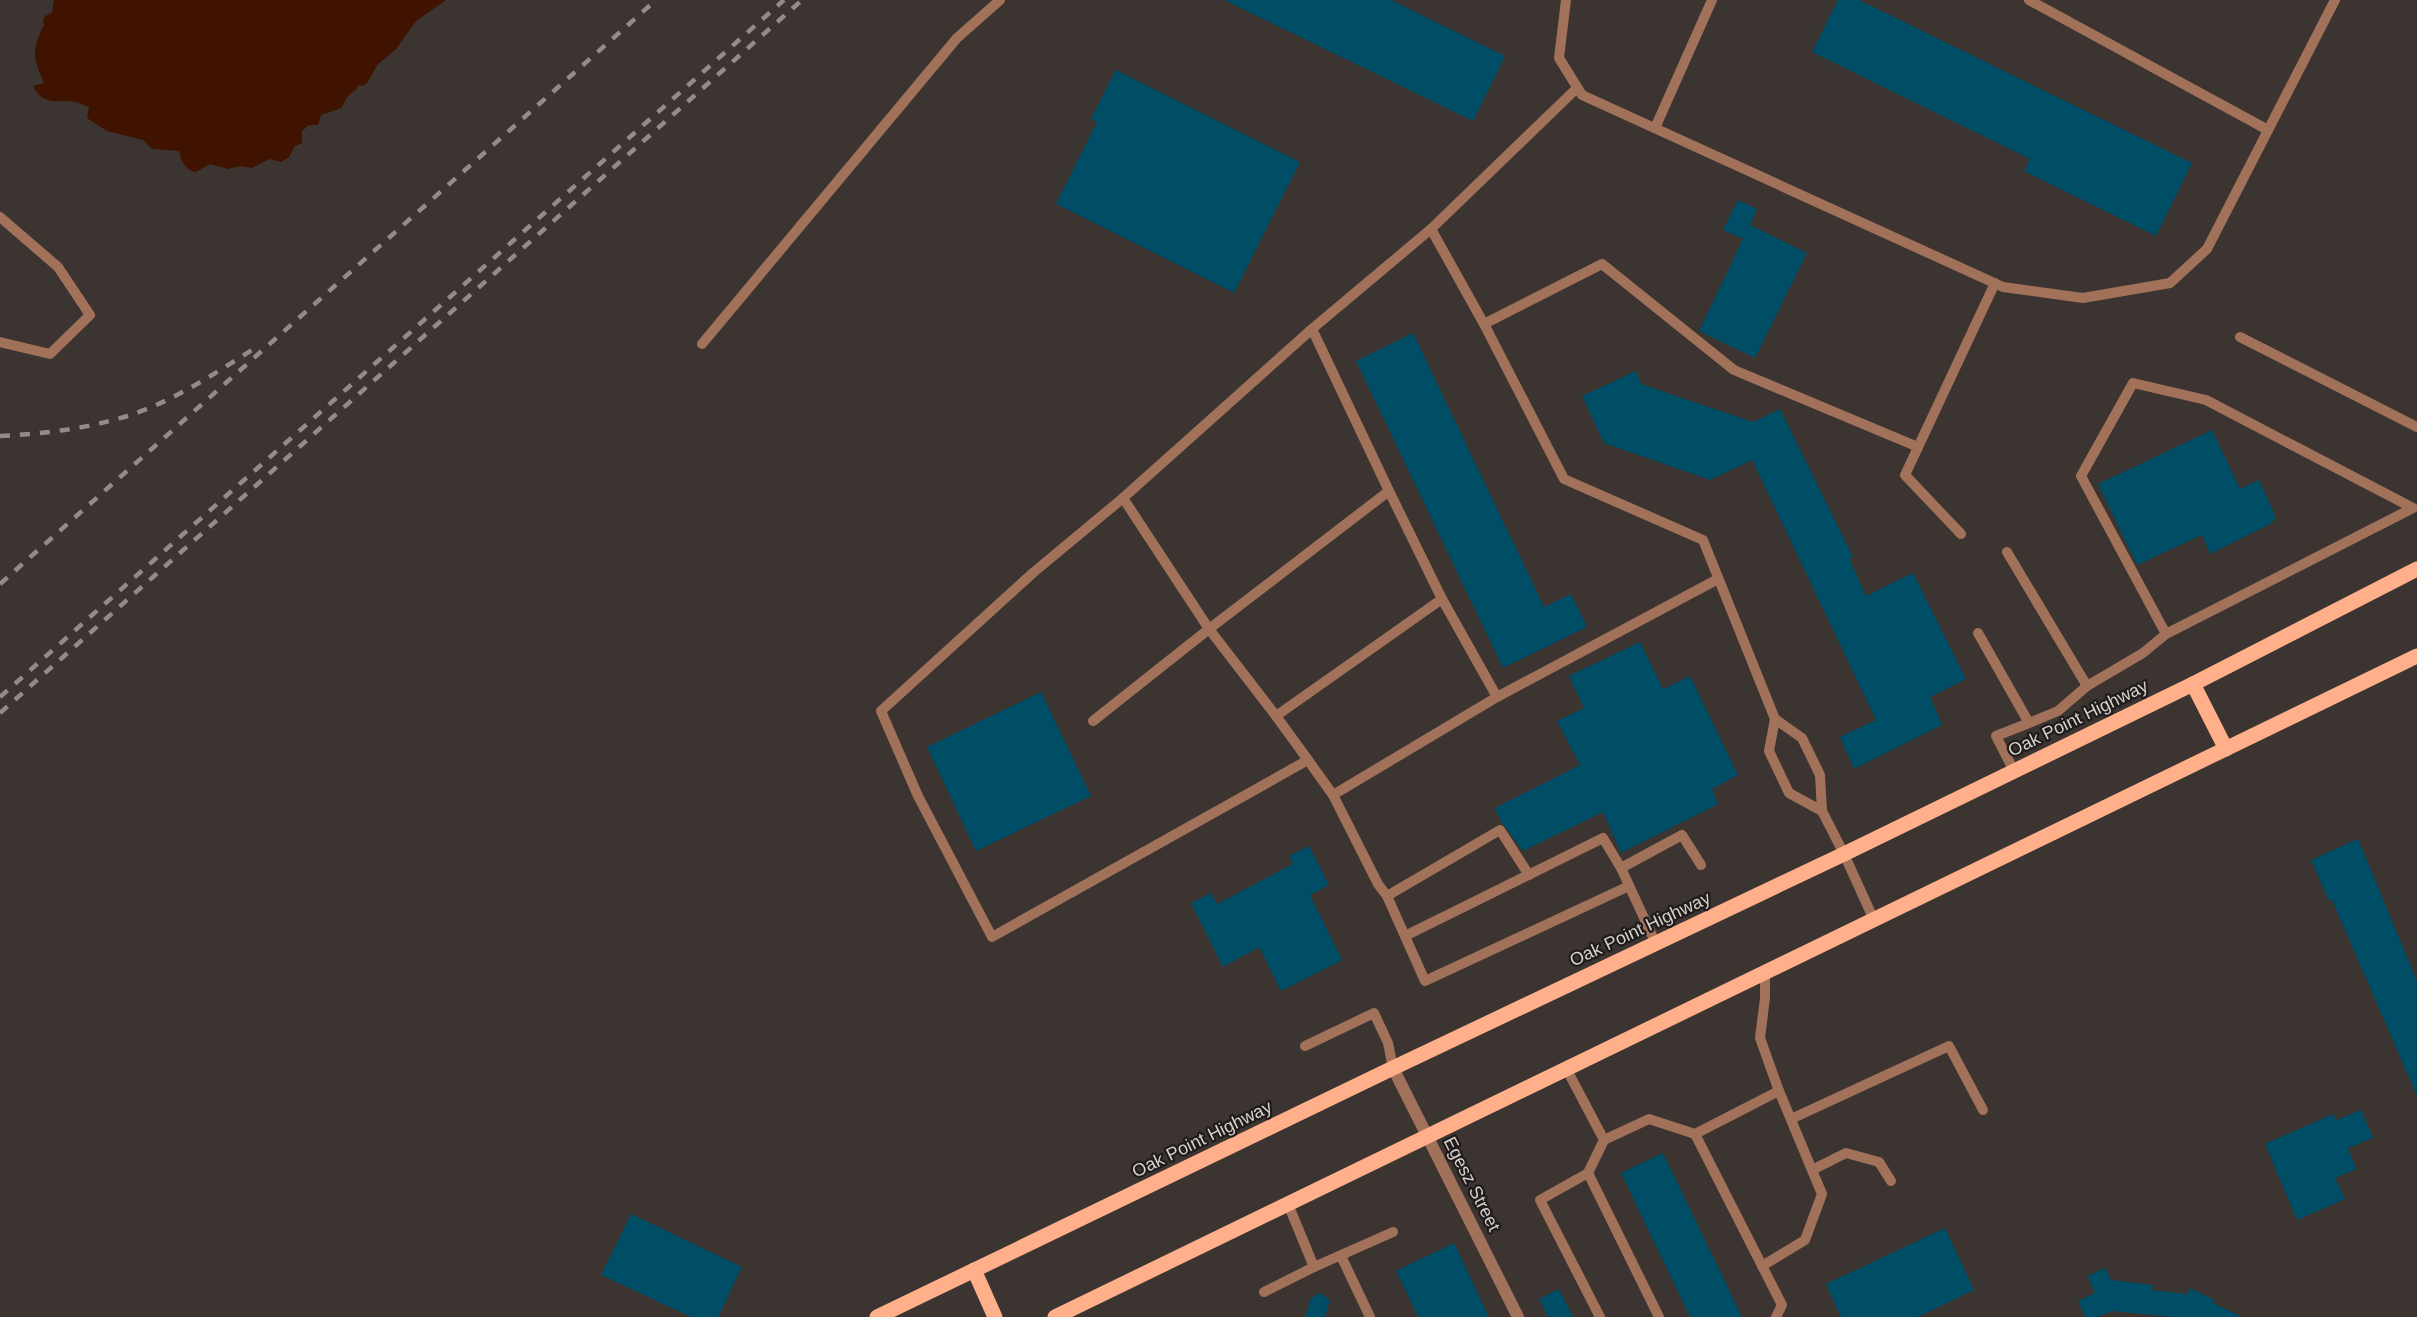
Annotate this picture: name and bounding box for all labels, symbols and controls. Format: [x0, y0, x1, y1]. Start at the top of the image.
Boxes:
street label: Oak Point Highway [2005, 675, 2151, 761]
street label: Oak Point Highway [1566, 888, 1714, 970]
street label: Oak Point Highway [1129, 1096, 1275, 1182]
street label: Egesz Street [1440, 1134, 1504, 1234]

